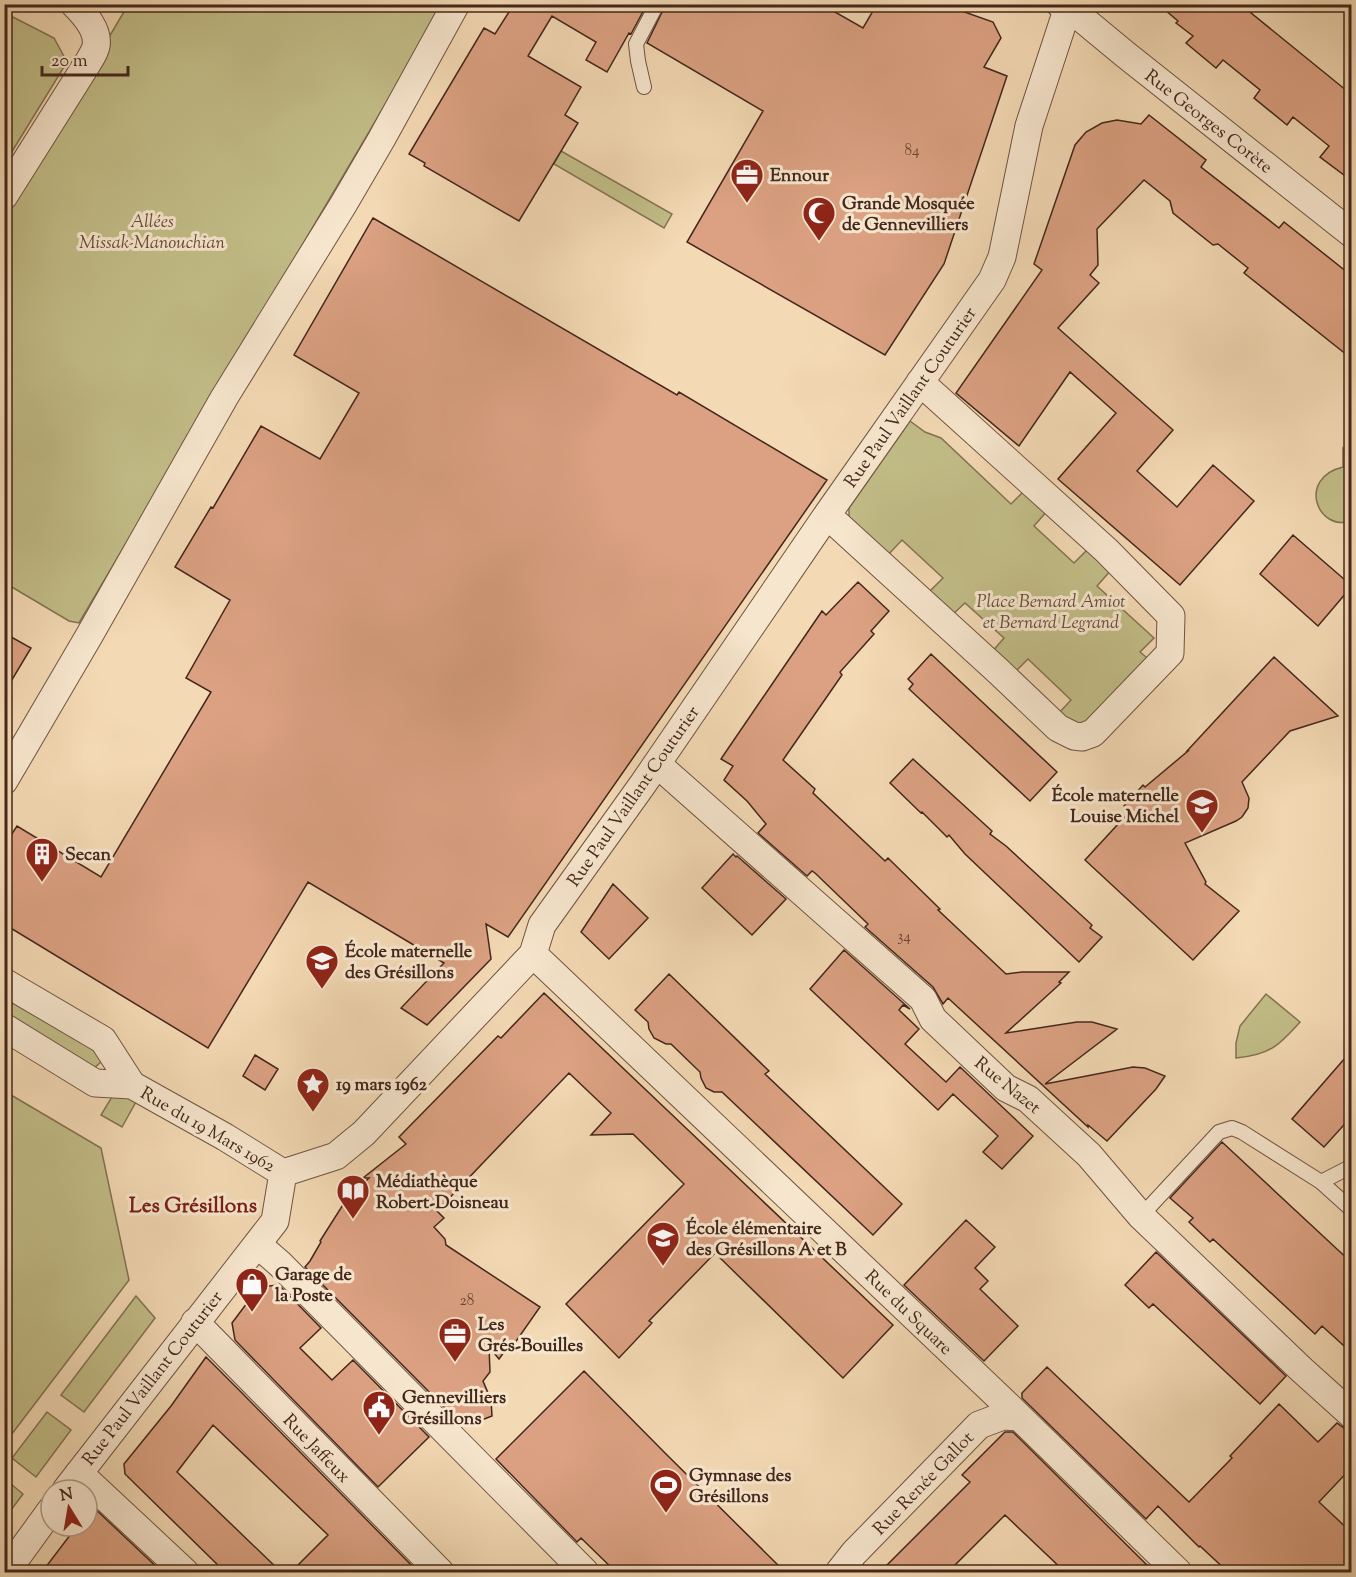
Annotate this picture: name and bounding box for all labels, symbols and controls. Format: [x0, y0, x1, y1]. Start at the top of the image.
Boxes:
scale bar [42, 39, 128, 77]
text: 20 m [51, 49, 88, 75]
street label: Rue Georges Corète [1138, 64, 1277, 181]
house number: 84 [905, 141, 920, 162]
office icon: Ennour [729, 157, 765, 204]
place label: Ennour [770, 164, 829, 190]
place label: Grande Mosquée de Gennevilliers [842, 192, 975, 239]
mosque icon: Grande Mosquée de Gennevilliers [801, 195, 837, 242]
park label: Allées Missak-Manouchian [79, 210, 225, 257]
street label: Rue Paul Vaillant Couturier [839, 302, 984, 494]
park label: Place Bernard Amiot et Bernard Legrand [976, 590, 1126, 637]
street label: Rue Paul Vaillant Couturier [562, 701, 707, 893]
place label: École maternelle Louise Michel [1052, 783, 1180, 831]
school or university icon: École maternelle Louise Michel [1184, 787, 1220, 834]
building icon: Secan [24, 836, 60, 883]
place label: Secan [65, 843, 112, 869]
house number: 34 [897, 927, 911, 948]
place label: École maternelle des Grésillons [345, 939, 473, 987]
school or university icon: École maternelle des Grésillons [304, 943, 340, 990]
street label: Rue Nazet [968, 1052, 1046, 1121]
place icon: 19 mars 1962 [295, 1066, 331, 1113]
place label: 19 mars 1962 [336, 1073, 428, 1099]
street label: Rue du 19 Mars 1962 [135, 1082, 280, 1180]
place label: Médiathèque Robert-Doisneau [376, 1170, 510, 1217]
library icon: Médiathèque Robert-Doisneau [335, 1173, 371, 1220]
district label: Les Grésillons [129, 1192, 257, 1222]
place label: École élémentaire des Grésillons A et B [686, 1216, 847, 1264]
school or university icon: École élémentaire des Grésillons A et B [645, 1220, 681, 1267]
place label: Garage de la Poste [275, 1263, 352, 1310]
street label: Rue du Square [858, 1265, 957, 1362]
shop icon: Garage de la Poste [234, 1266, 270, 1313]
street label: Rue Paul Vaillant Couturier [77, 1286, 230, 1472]
house number: 28 [460, 1291, 474, 1312]
place label: Les Grés-Bouilles [478, 1313, 583, 1360]
office icon: Les Grés-Bouilles [437, 1316, 473, 1363]
place label: Gennevilliers Grésillons [402, 1386, 506, 1433]
public building icon: Gennevilliers Grésillons [361, 1389, 397, 1436]
street label: Rue Jaffeux [276, 1409, 355, 1490]
street label: Rue Renée Gallot [868, 1427, 981, 1542]
place label: Gymnase des Grésillons [689, 1464, 791, 1511]
sports icon: Gymnase des Grésillons [648, 1467, 684, 1514]
north arrow [39, 1478, 99, 1538]
text: N [58, 1483, 75, 1508]

